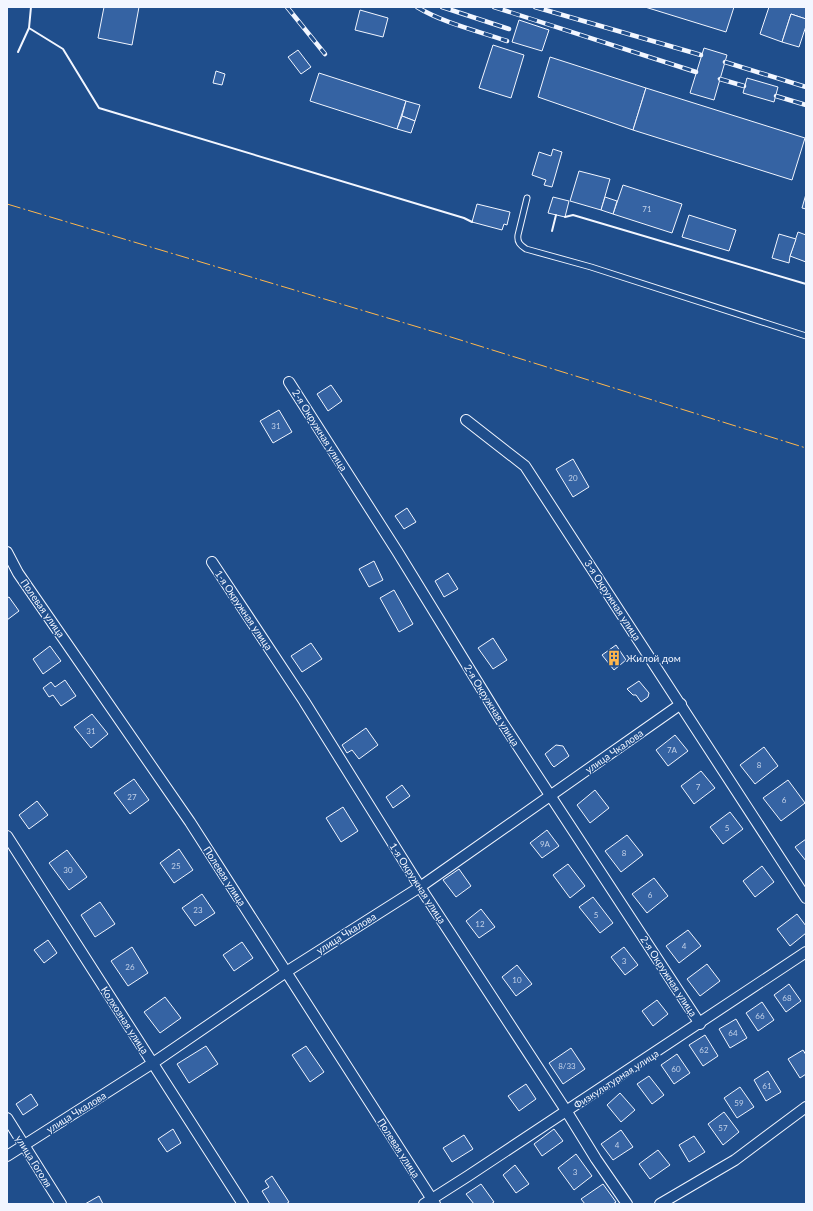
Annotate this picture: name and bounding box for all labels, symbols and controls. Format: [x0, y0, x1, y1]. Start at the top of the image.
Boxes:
house number: 71 [642, 204, 652, 214]
street label: 2-я Окружная улица [290, 387, 350, 473]
house number: 31 [271, 421, 281, 431]
house number: 20 [568, 473, 578, 483]
street label: 3-я Окружная улица [582, 557, 644, 643]
street label: 1-я Окружная улица [213, 568, 275, 652]
street label: Полевая улица [18, 576, 68, 640]
building icon: Жилой дом [605, 649, 623, 667]
place label: Жилой дом [626, 652, 681, 664]
street label: 2-я Окружная улица [462, 662, 522, 748]
house number: 31 [86, 726, 96, 736]
street label: улица Чкалова [583, 727, 645, 775]
house number: 7А [667, 745, 678, 755]
house number: 8 [757, 760, 762, 770]
house number: 7 [696, 782, 701, 792]
house number: 27 [127, 792, 137, 802]
house number: 6 [782, 795, 787, 805]
house number: 5 [725, 823, 730, 833]
house number: 9А [540, 839, 551, 849]
street label: 1-я Окружная улица [387, 840, 449, 926]
street label: Полевая улица [201, 844, 249, 908]
house number: 8 [622, 848, 627, 858]
house number: 25 [171, 861, 181, 871]
house number: 30 [63, 865, 73, 875]
house number: 6 [648, 890, 653, 900]
house number: 23 [193, 905, 203, 915]
street label: улица Чкалова [314, 910, 378, 956]
house number: 5 [594, 910, 599, 920]
house number: 12 [475, 919, 485, 929]
street label: 2-я Окружная улица [638, 933, 700, 1019]
house number: 4 [682, 941, 687, 951]
house number: 3 [622, 956, 627, 966]
house number: 26 [125, 962, 135, 972]
house number: 10 [512, 975, 522, 985]
street label: Колхозная улица [99, 984, 151, 1056]
house number: 68 [782, 993, 792, 1003]
house number: 66 [755, 1011, 765, 1021]
house number: 64 [728, 1028, 738, 1038]
house number: 62 [699, 1045, 709, 1055]
street label: Физкультурная улица [571, 1047, 661, 1111]
house number: 8/33 [558, 1061, 576, 1071]
house number: 60 [671, 1064, 681, 1074]
house number: 61 [762, 1081, 772, 1091]
street label: улица Чкалова [44, 1089, 108, 1135]
house number: 59 [734, 1098, 744, 1108]
street label: Полевая улица [375, 1116, 423, 1180]
house number: 57 [718, 1123, 728, 1133]
street label: улица Гоголя [13, 1133, 55, 1189]
house number: 4 [615, 1140, 620, 1150]
house number: 3 [573, 1167, 578, 1177]

